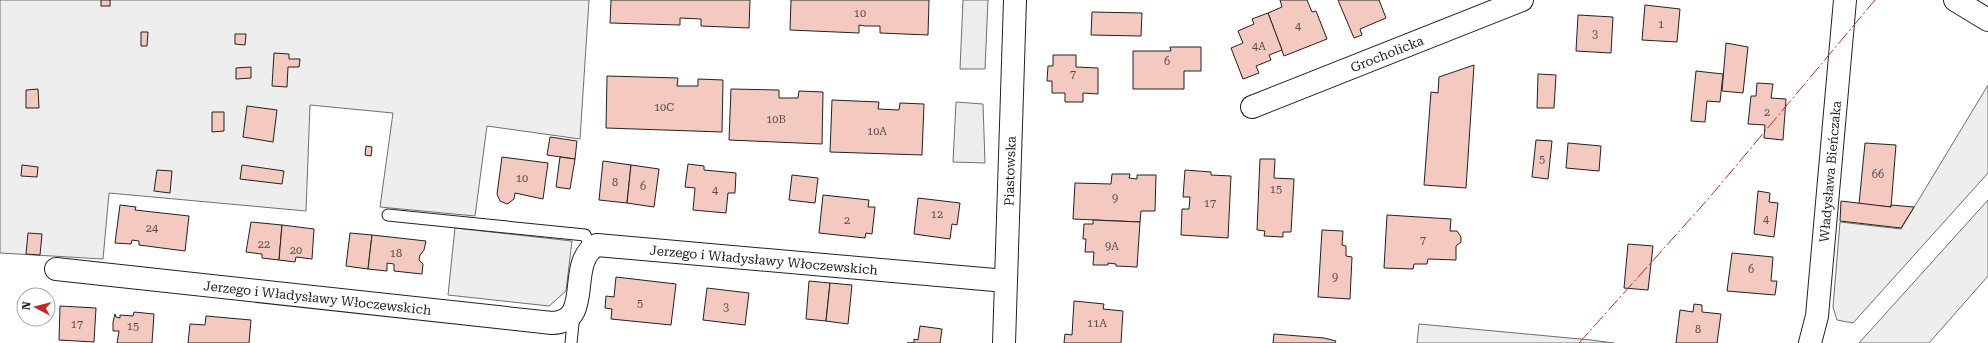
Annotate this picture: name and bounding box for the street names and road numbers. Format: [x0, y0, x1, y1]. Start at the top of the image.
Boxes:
street label: Grocholicka [1348, 33, 1426, 75]
street label: Władysława Bieńczaka [1817, 100, 1844, 243]
street label: Piastowska [1001, 136, 1019, 206]
street label: Jerzego i Władysławy Włoczewskich [649, 243, 879, 278]
street label: Jerzego i Władysławy Włoczewskich [203, 278, 433, 318]

